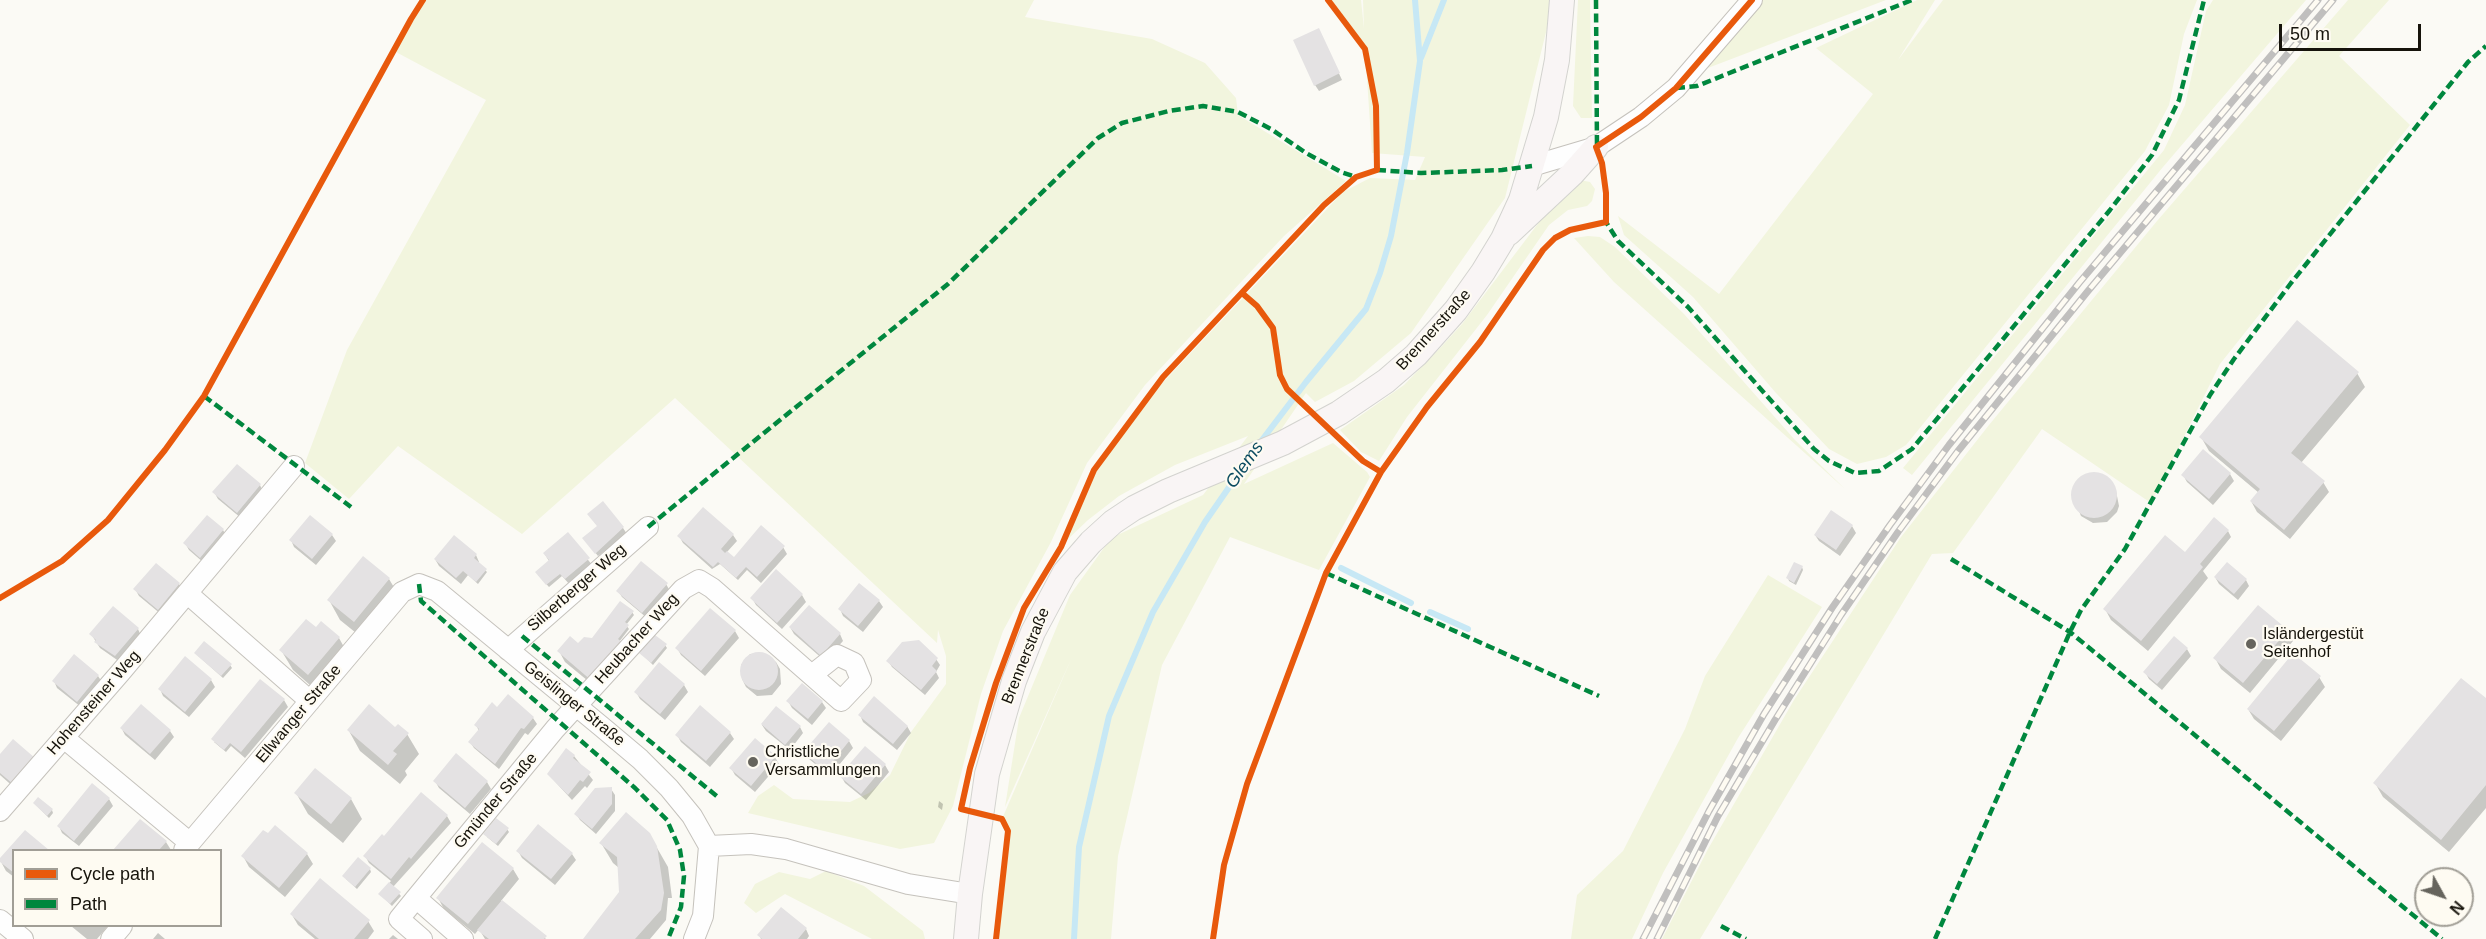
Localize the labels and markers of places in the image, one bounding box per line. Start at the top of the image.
place label: Isländergestüt Seitenhof [2263,625,2364,663]
marker: Isländergestüt Seitenhof [2244,637,2258,651]
place label: Christliche Versammlungen [765,743,881,781]
marker: Christliche Versammlungen [746,755,760,769]

